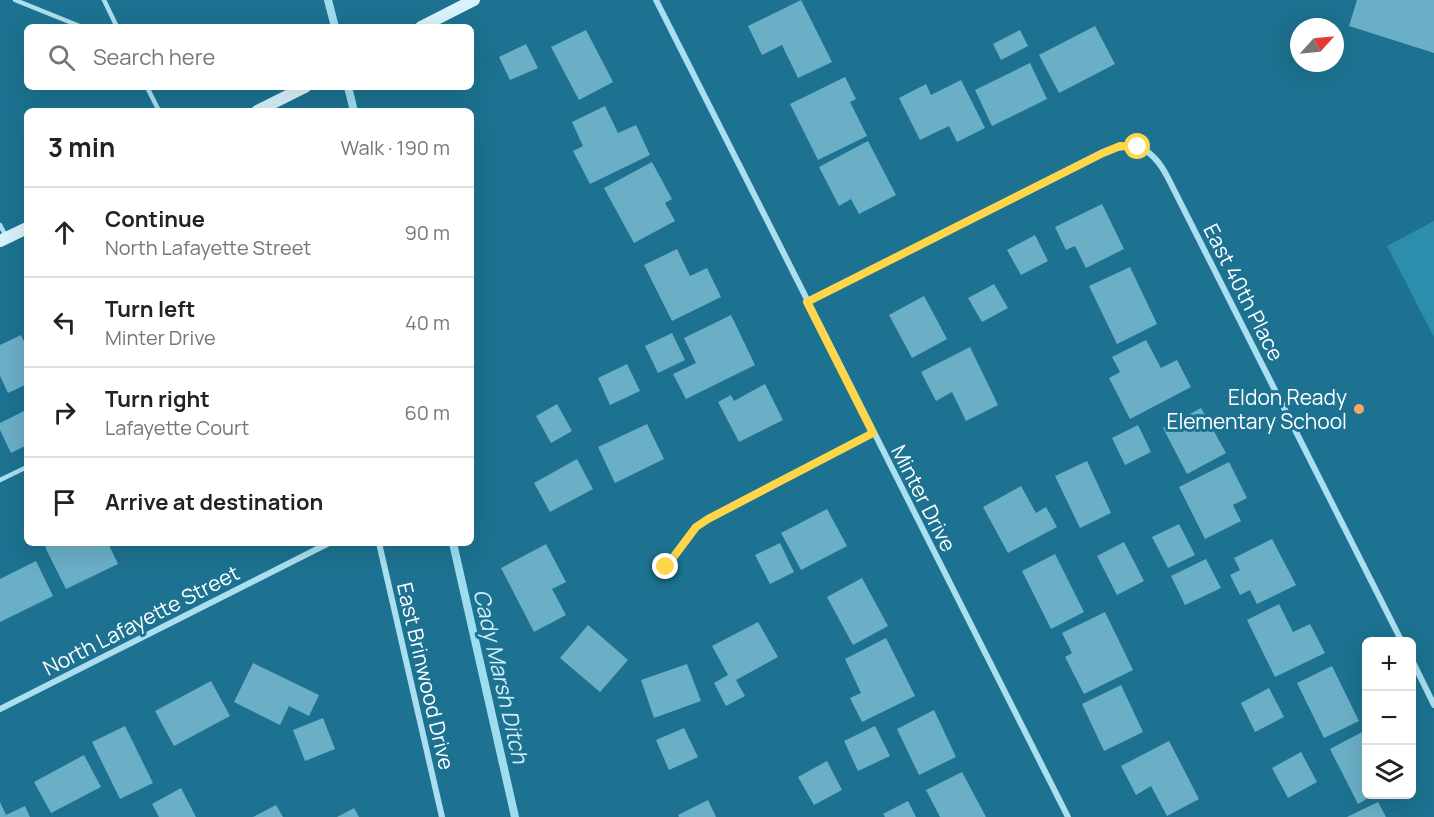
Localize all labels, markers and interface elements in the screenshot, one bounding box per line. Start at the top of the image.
north arrow [1290,18,1344,72]
search box [24,24,474,90]
icon: search [45,41,78,74]
text: Search here [93,42,215,72]
text: 3 min [48,129,115,165]
route start [1124,133,1150,159]
text: Walk · 190 m [341,134,450,161]
text: Continue [105,204,205,234]
icon: ahead [48,216,81,249]
text: 90 m [404,219,450,246]
street label: East 40th Place [1197,219,1291,365]
text: North Lafayette Street [105,234,311,261]
text: Turn left [105,294,195,324]
icon: left [48,306,81,339]
text: 40 m [405,309,450,336]
text: Minter Drive [105,324,216,351]
place label: Eldon Ready Elementary School [1166,383,1347,435]
text: Turn right [105,384,210,414]
icon: right [48,396,81,429]
text: 60 m [404,399,450,426]
marker: Eldon Ready Elementary School [1352,402,1366,416]
text: Lafayette Court [105,414,249,441]
street label: Minter Drive [885,440,963,556]
icon: arrive [48,486,81,519]
text: Arrive at destination [105,487,323,517]
route end [652,553,678,579]
street label: North Lafayette Street [38,558,244,682]
street label: East Brinwood Drive [391,580,461,772]
water label: Cady Marsh Ditch [466,586,536,767]
map controls [1362,637,1416,799]
button: + [1362,637,1416,691]
button: − [1362,691,1416,745]
button: layers [1362,745,1416,799]

